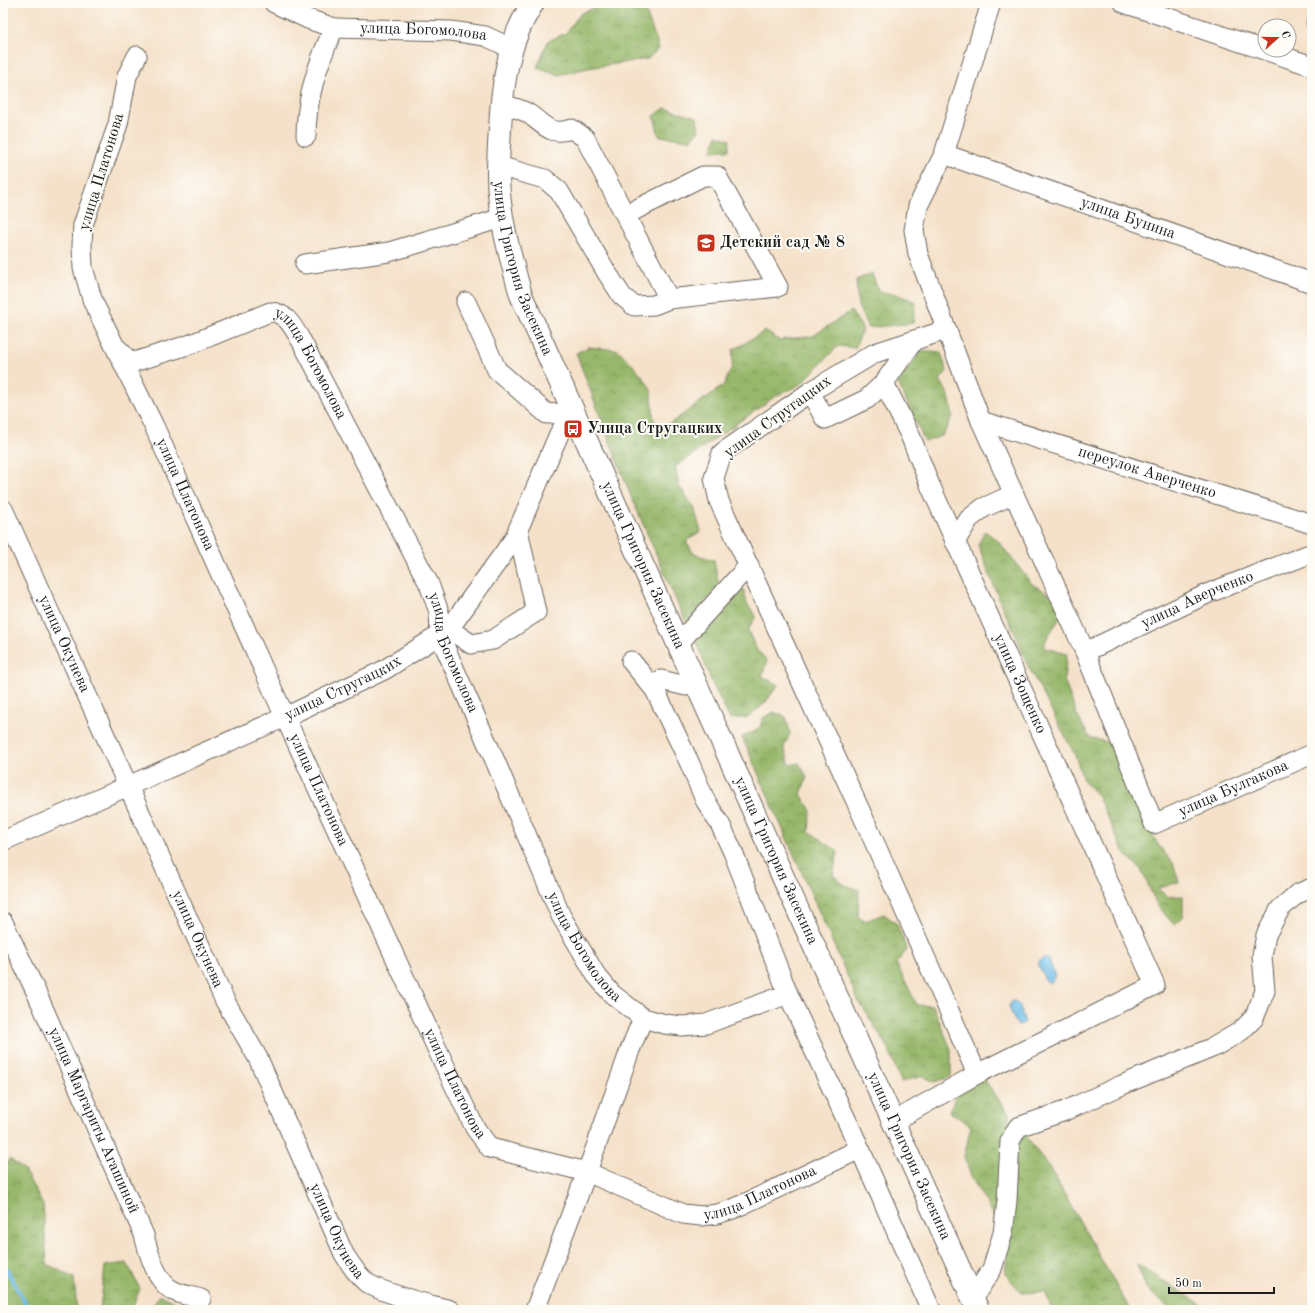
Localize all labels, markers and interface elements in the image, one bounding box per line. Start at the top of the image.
north arrow [1257,18,1297,58]
street label: улица Богомолова [360,21,488,44]
text: С [1278,30,1291,40]
street label: улица Платонова [77,111,127,233]
street label: улица Григория Засекина [490,181,555,358]
street label: улица Бунина [1078,195,1178,243]
school or university icon: Детский сад № 8 [695,232,717,254]
place label: Детский сад № 8 [720,235,845,251]
street label: улица Богомолова [272,305,349,422]
street label: улица Стругацких [721,373,835,461]
bus stop icon: Улица Стругацких [562,418,584,440]
place label: Улица Стругацких [587,421,722,437]
street label: улица Платонова [153,436,217,554]
street label: переулок Аверченко [1076,444,1218,502]
street label: улица Григория Засекина [598,479,687,652]
street label: улица Аверченко [1139,568,1256,632]
street label: улица Богомолова [425,590,481,716]
street label: улица Окунева [35,593,93,695]
street label: улица Зощенко [990,631,1049,736]
street label: улица Стругацких [282,653,405,724]
street label: улица Платонова [286,731,351,849]
street label: улица Булгакова [1176,757,1291,820]
street label: улица Григория Засекина [731,774,820,947]
street label: улица Окунева [168,888,226,990]
street label: улица Богомолова [544,890,624,1006]
street label: улица Маргариты Агашиной [45,1025,141,1216]
street label: улица Платонова [421,1026,489,1143]
street label: улица Григория Засекина [864,1070,953,1243]
street label: улица Платонова [703,1163,819,1224]
street label: улица Окунева [306,1181,367,1283]
scale bar [1169,1269,1274,1295]
text: 50 m [1175,1277,1202,1290]

